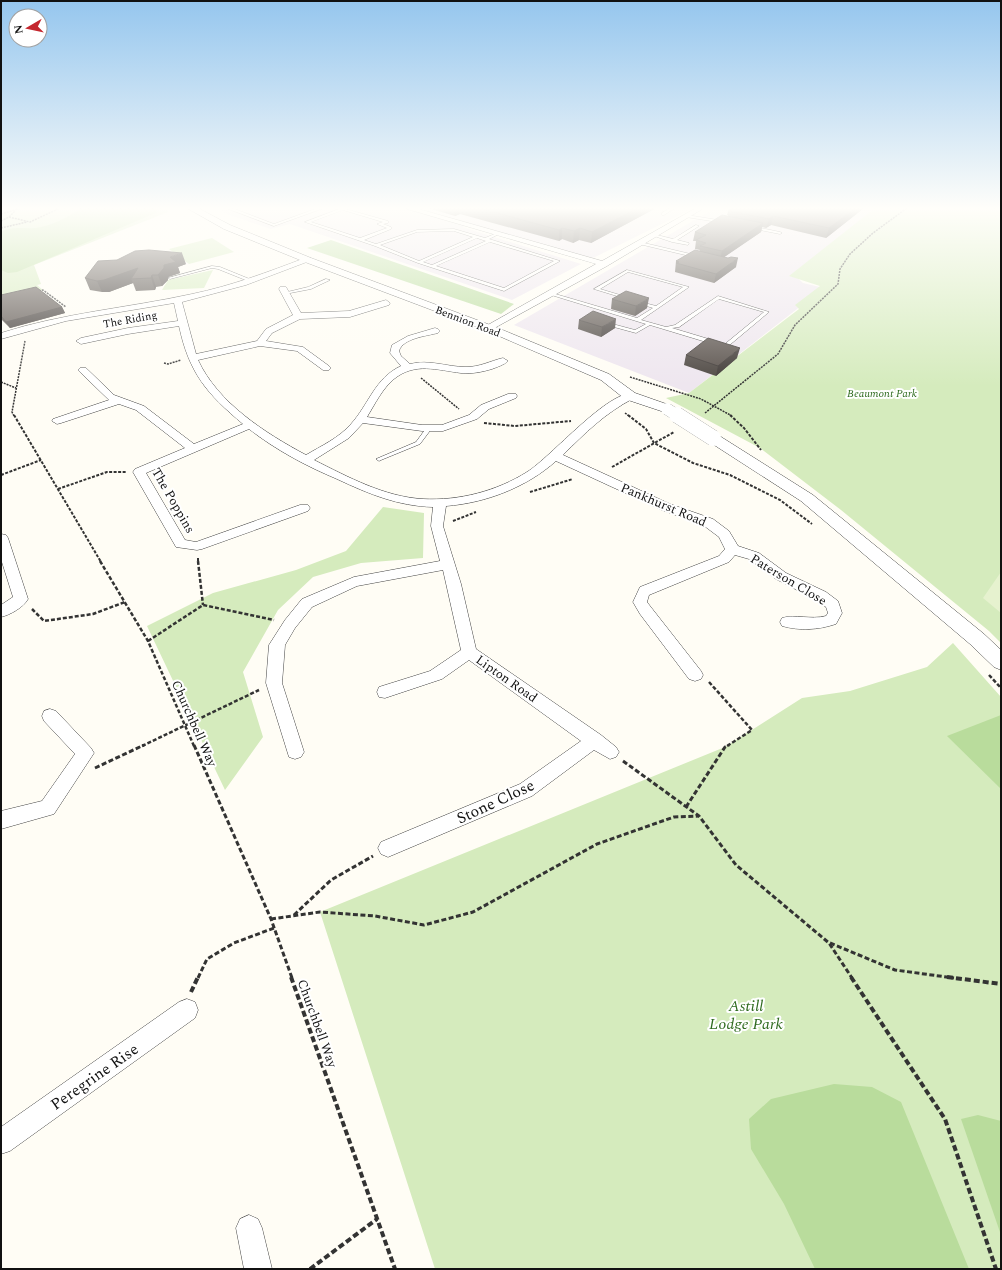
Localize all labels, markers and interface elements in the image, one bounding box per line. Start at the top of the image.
north arrow [8,8,48,48]
text: N [10,24,28,35]
street label: Bennion Road [433,301,503,342]
street label: The Riding [102,306,158,333]
park label: Beaumont Park [847,385,917,402]
street label: The Poppins [146,464,200,537]
street label: Pankhurst Road [617,478,710,532]
street label: Paterson Close [746,549,831,611]
street label: Lipton Road [471,650,541,707]
street label: Churchbell Way [166,677,222,770]
street label: Stone Close [452,773,538,830]
street label: Churchbell Way [292,976,343,1071]
park label: Astill Lodge Park [709,994,783,1036]
street label: Peregrine Rise [46,1037,144,1116]

